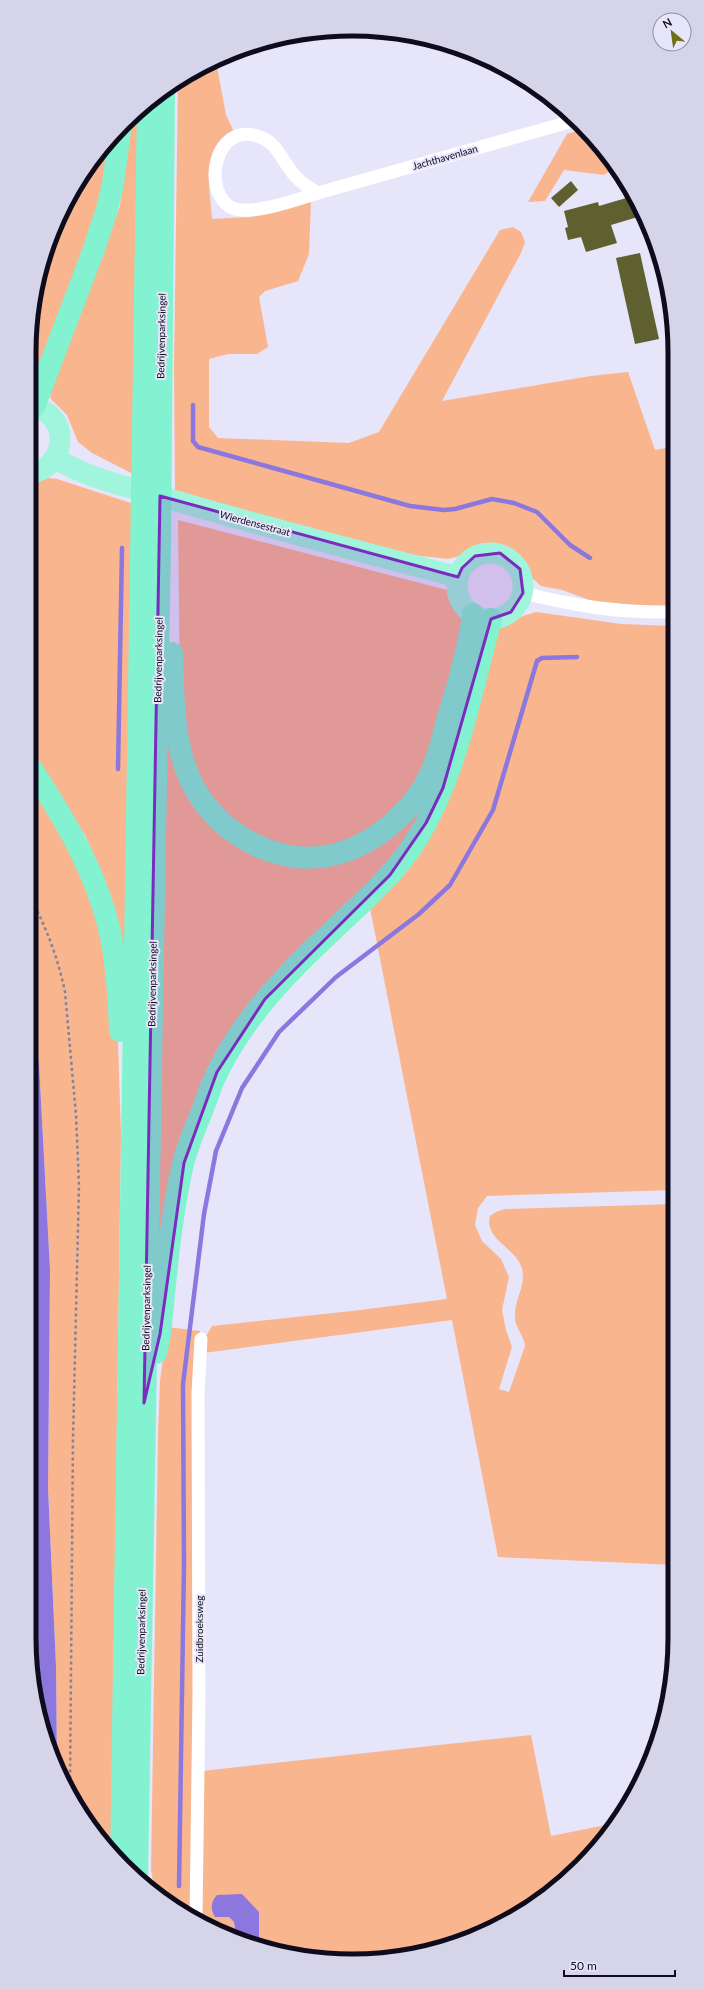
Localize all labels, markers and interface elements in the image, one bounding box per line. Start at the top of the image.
north arrow [652,12,692,52]
text: N [660,15,674,31]
street label: Jachthavenlaan [411,142,479,172]
street label: Bedrijvenparksingel [154,293,168,379]
street label: Wierdensestraat [218,508,292,538]
street label: Bedrijvenparksingel [151,617,165,703]
street label: Bedrijvenparksingel [145,941,159,1027]
street label: Bedrijvenparksingel [139,1265,153,1351]
street label: Bedrijvenparksingel [134,1589,148,1675]
street label: Zuidbroeksweg [193,1595,205,1663]
scale bar [564,1952,675,1978]
text: 50 m [570,1958,597,1973]

